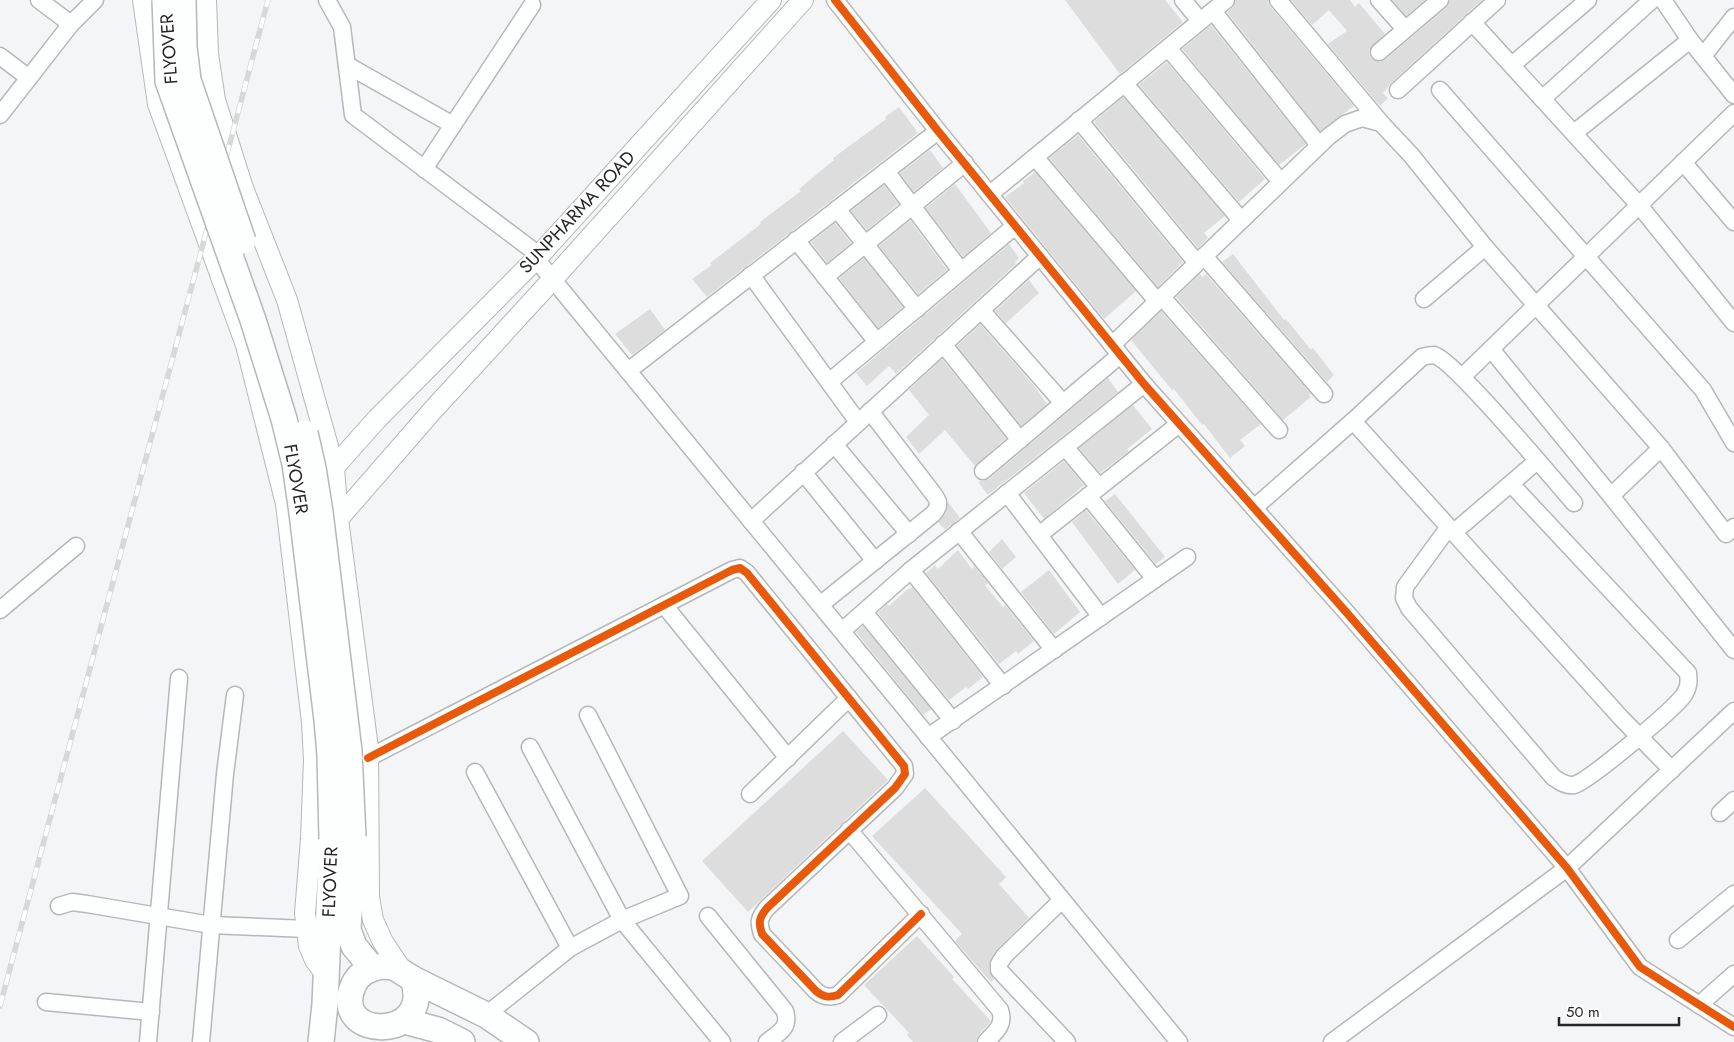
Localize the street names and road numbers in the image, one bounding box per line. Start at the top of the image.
street label: FLYOVER [154,13,184,85]
street label: SUNPHARMA ROAD [513,145,641,279]
street label: FLYOVER [277,442,315,516]
street label: FLYOVER [316,846,344,918]

